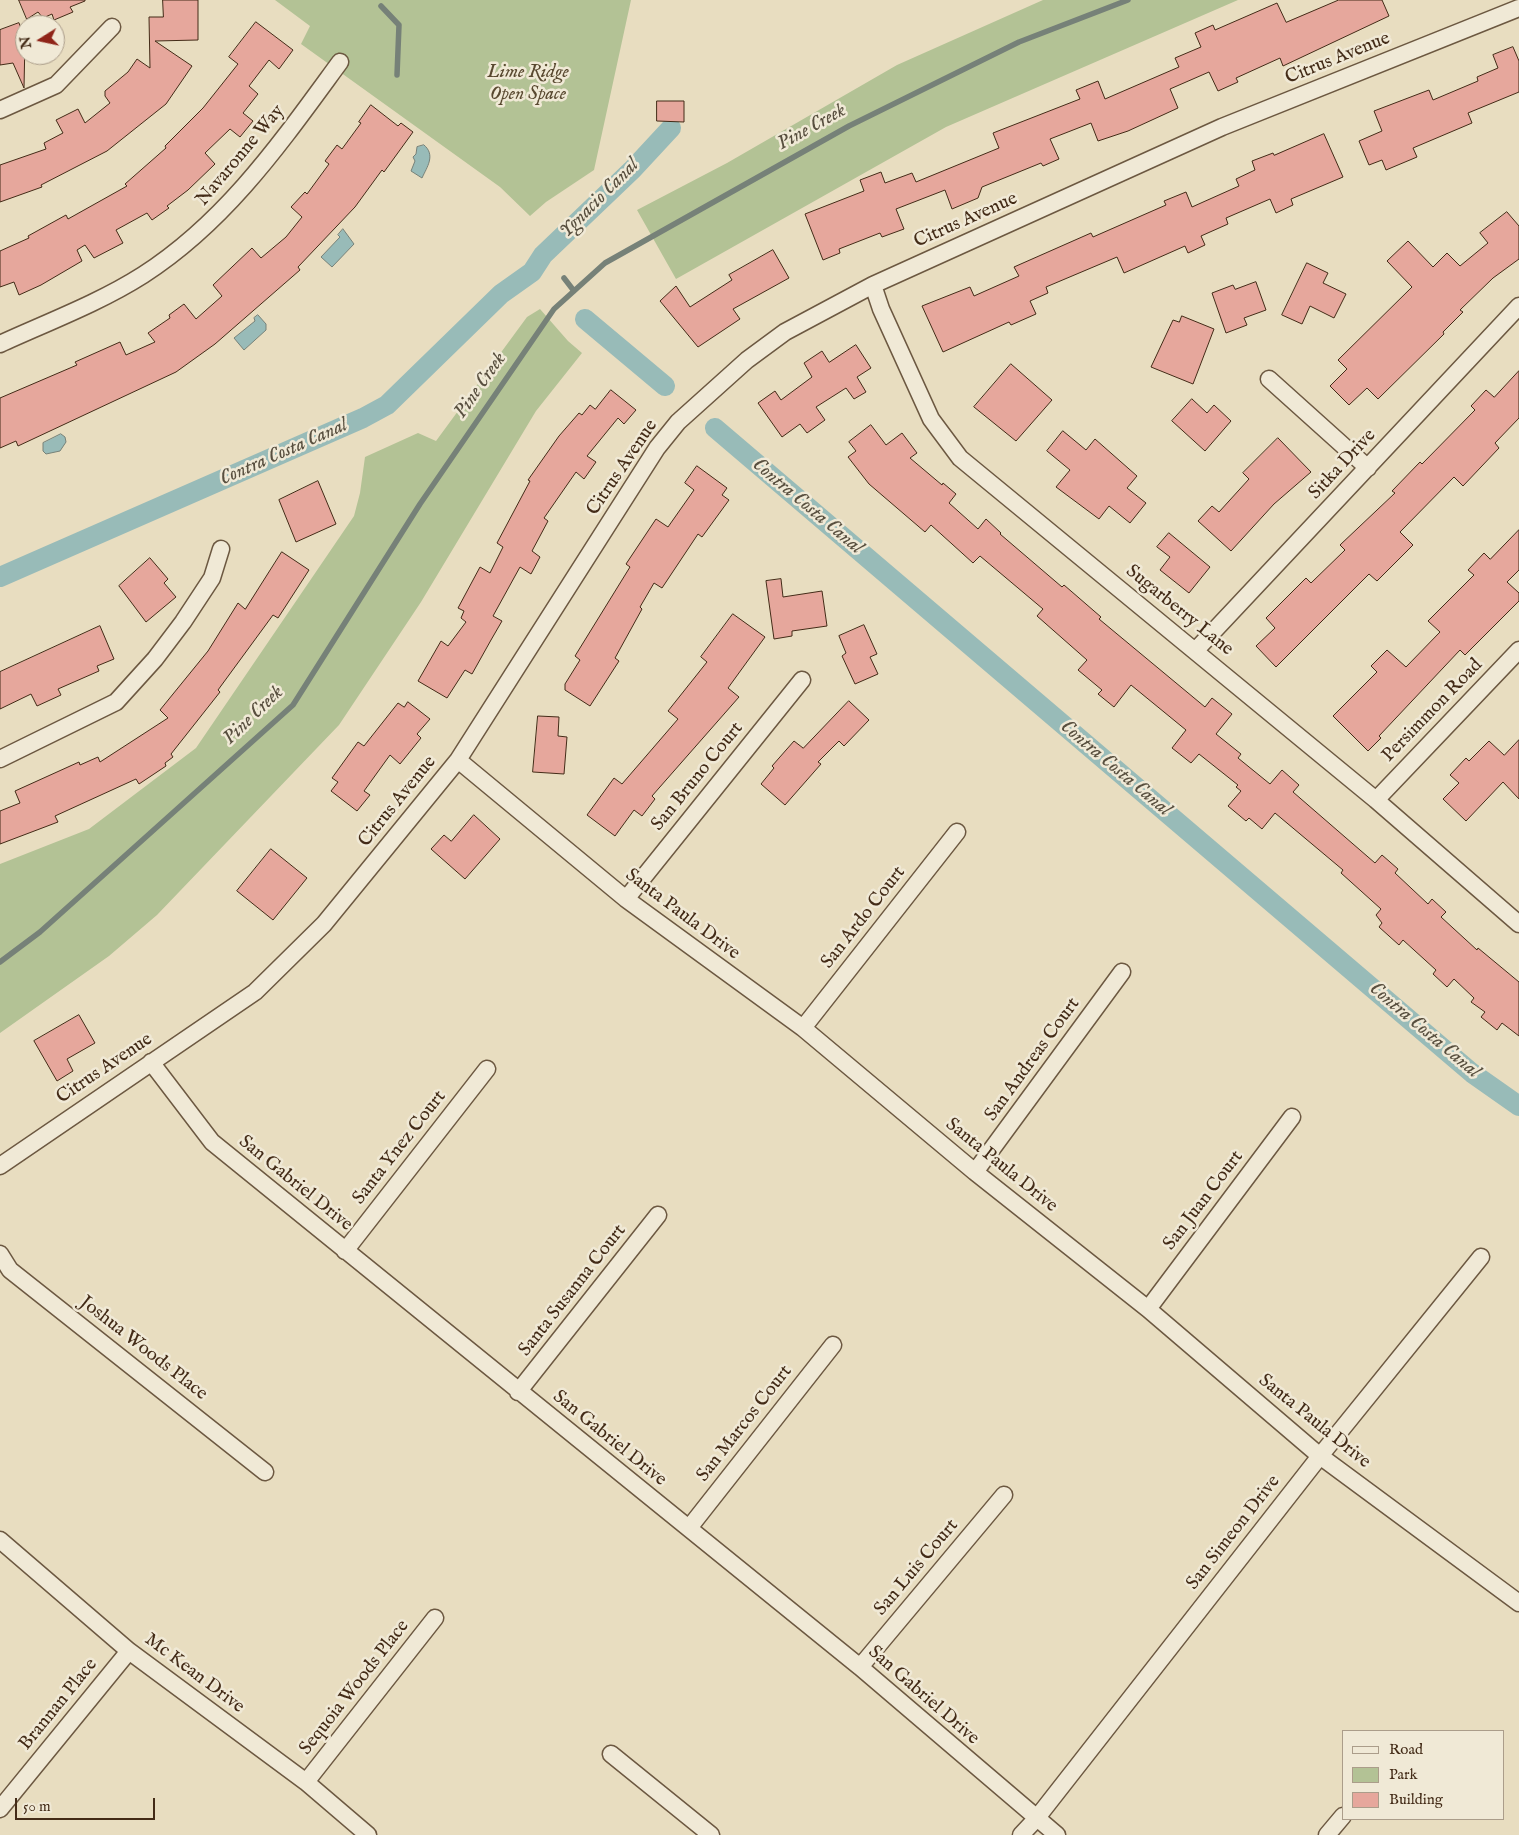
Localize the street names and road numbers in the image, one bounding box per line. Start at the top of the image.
street label: Citrus Avenue [1282,28,1394,90]
street label: Navaronne Way [192,101,290,211]
street label: Citrus Avenue [911,188,1021,254]
street label: Citrus Avenue [583,416,663,520]
street label: Sitka Drive [1305,425,1381,505]
street label: Sugarberry Lane [1121,561,1237,661]
street label: Persimmon Road [1378,655,1488,767]
street label: San Bruno Court [647,718,749,836]
street label: Citrus Avenue [354,752,442,852]
street label: San Ardo Court [817,862,911,974]
street label: Santa Paula Drive [620,864,744,966]
street label: San Andreas Court [981,994,1085,1126]
street label: Citrus Avenue [53,1029,157,1109]
street label: Santa Ynez Court [348,1086,452,1210]
street label: Santa Paula Drive [940,1114,1062,1218]
street label: San Gabriel Drive [233,1131,357,1237]
street label: San Juan Court [1159,1147,1249,1255]
street label: Santa Susanna Court [514,1221,632,1361]
street label: Joshua Woods Place [74,1292,212,1406]
street label: San Marcos Court [692,1361,798,1487]
street label: Santa Paula Drive [1253,1370,1375,1474]
street label: San Gabriel Drive [547,1386,671,1492]
street label: San Simeon Drive [1182,1471,1286,1595]
street label: San Luis Court [870,1515,964,1621]
street label: Sequoia Woods Place [295,1616,415,1760]
street label: Mc Kean Drive [140,1629,248,1719]
street label: San Gabriel Drive [863,1641,983,1751]
street label: Brannan Place [15,1654,103,1756]

